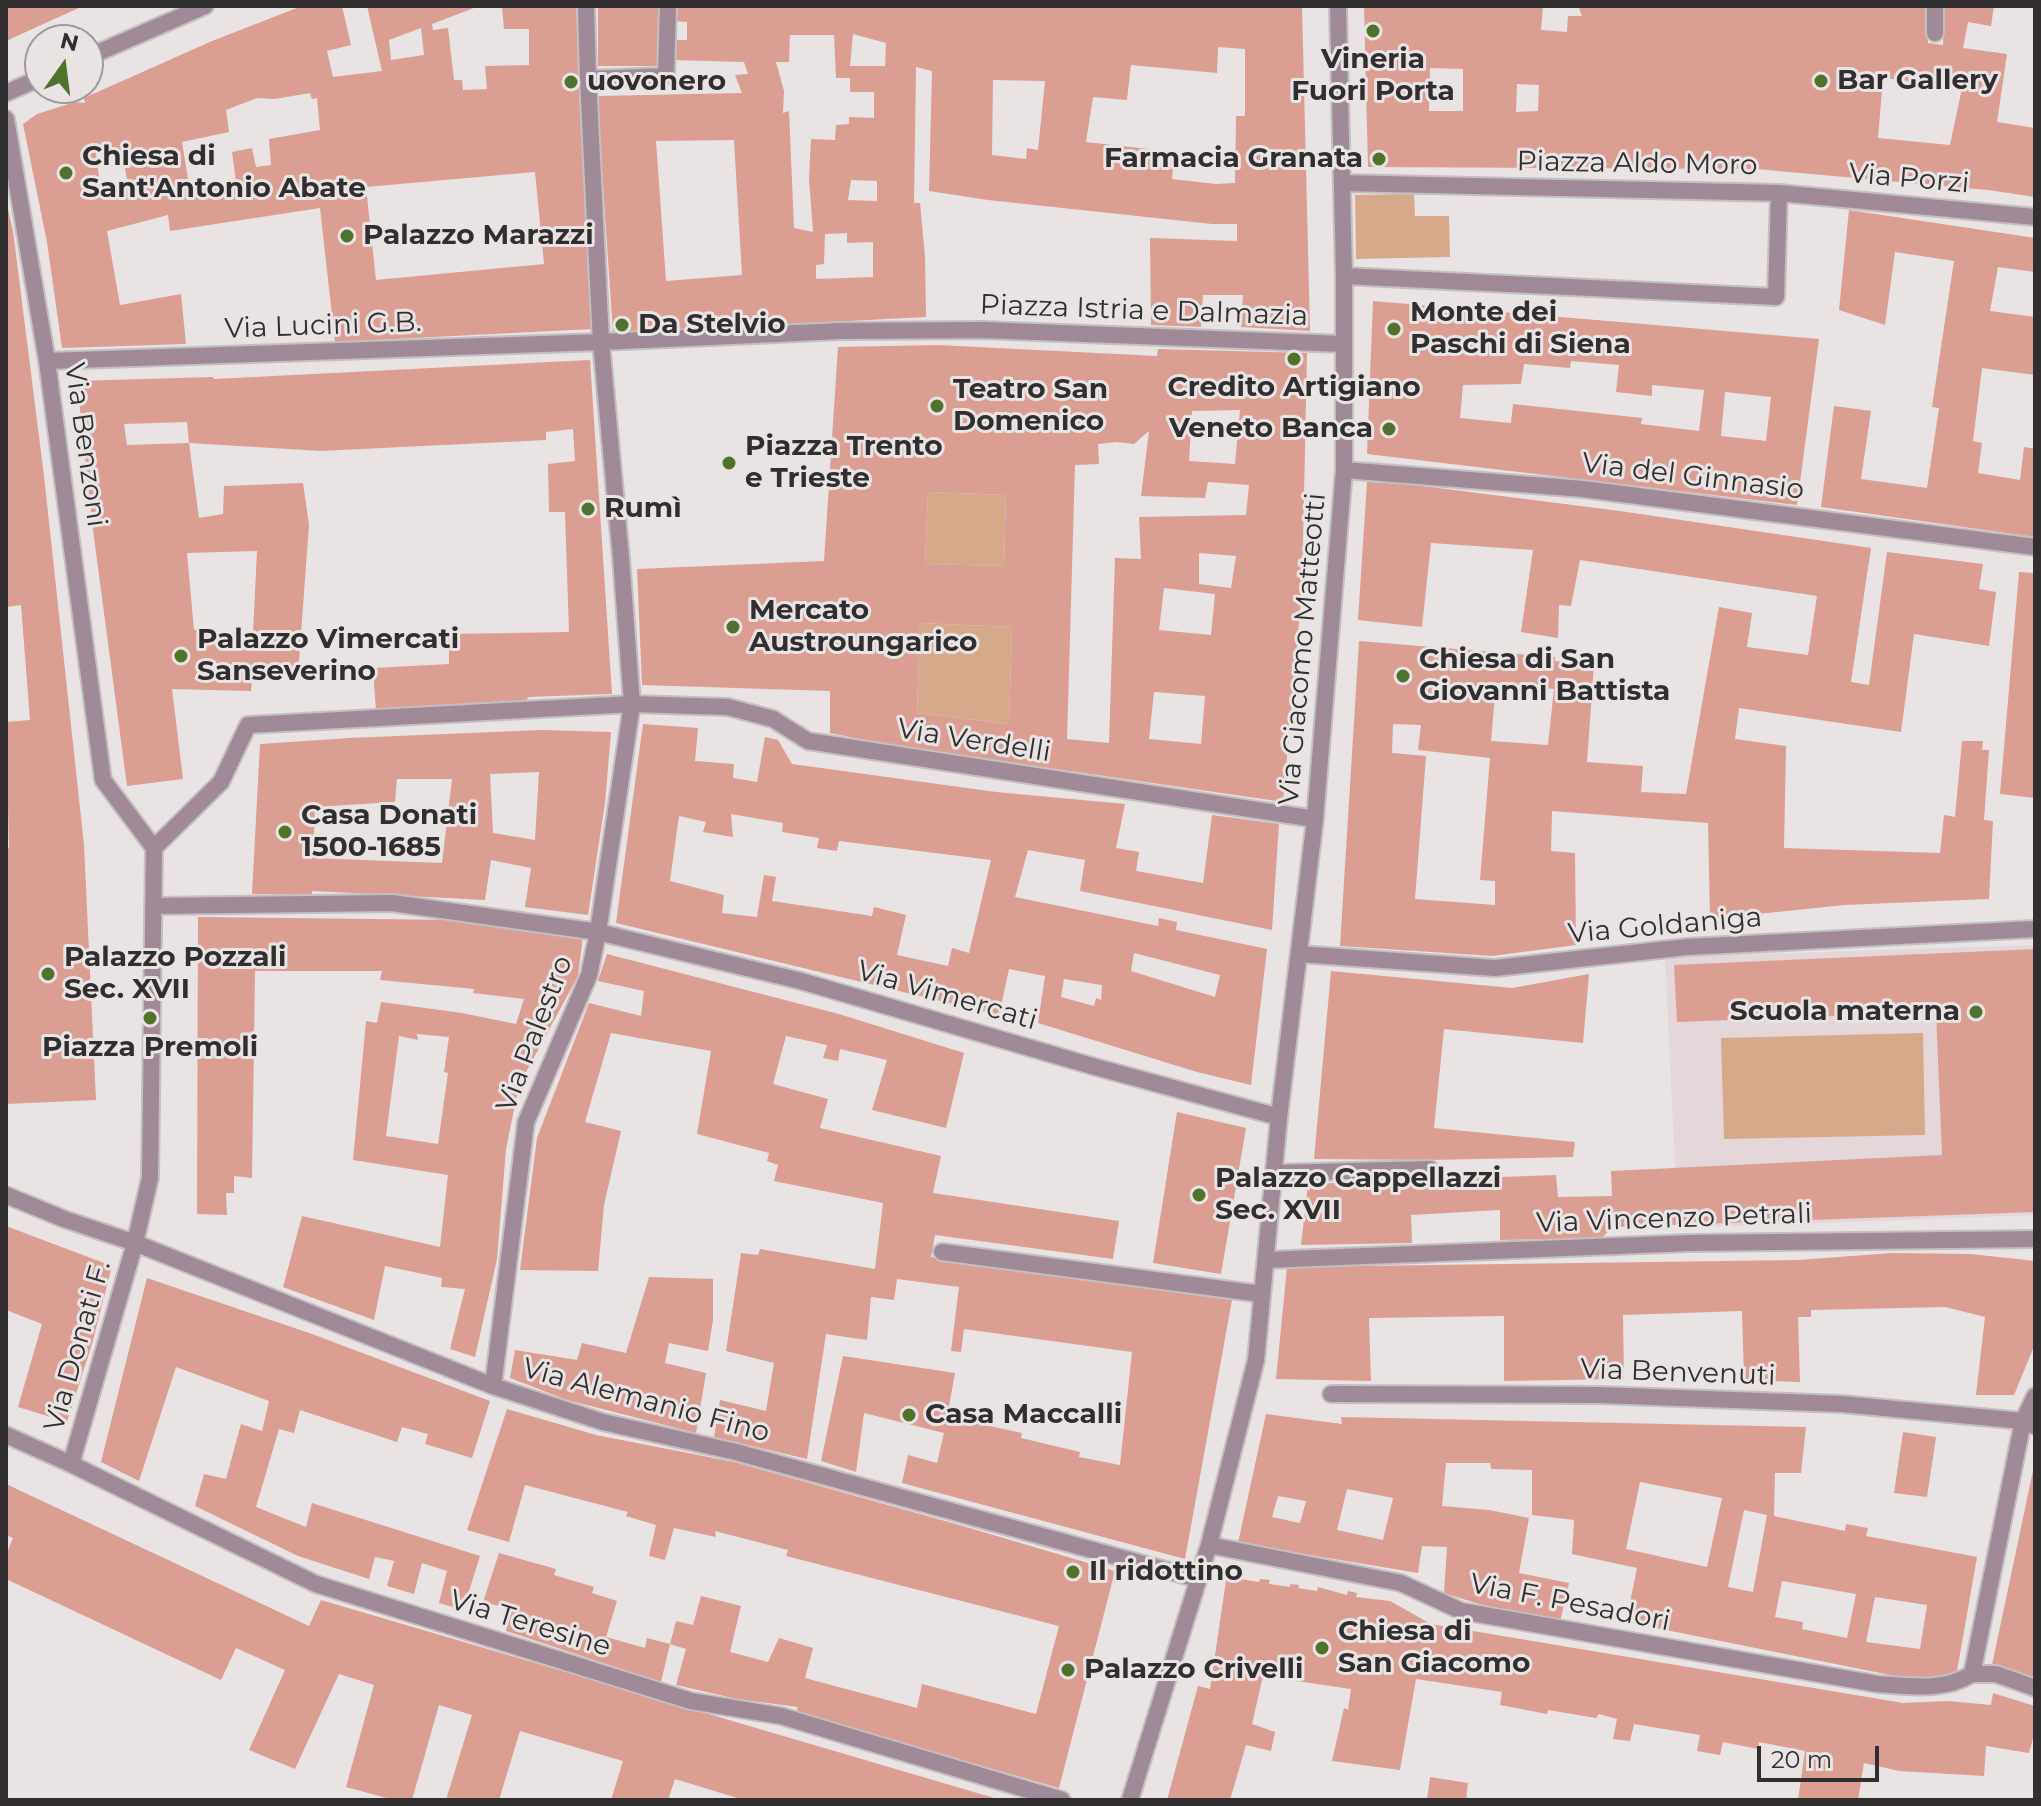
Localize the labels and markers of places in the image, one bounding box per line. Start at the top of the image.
marker: Vineria Fuori Porta [1364,22,1382,40]
place label: Vineria Fuori Porta [1291,43,1455,109]
place label: Bar Gallery [1837,64,1998,98]
place label: uovonero [587,65,726,99]
marker: Bar Gallery [1812,72,1830,90]
marker: uovonero [562,73,580,91]
place label: Chiesa di Sant'Antonio Abate [82,140,366,206]
place label: Farmacia Granata [1104,142,1363,176]
marker: Farmacia Granata [1370,150,1388,168]
marker: Chiesa di Sant'Antonio Abate [57,164,75,182]
place label: Palazzo Marazzi [363,219,594,253]
marker: Palazzo Marazzi [338,227,356,245]
place label: Monte dei Paschi di Siena [1410,296,1631,362]
place label: Da Stelvio [638,308,786,342]
marker: Da Stelvio [613,316,631,334]
marker: Monte dei Paschi di Siena [1385,320,1403,338]
marker: Credito Artigiano [1285,350,1303,368]
place label: Credito Artigiano [1167,371,1421,405]
place label: Teatro San Domenico [953,373,1108,439]
marker: Teatro San Domenico [928,397,946,415]
place label: Veneto Banca [1169,412,1373,446]
marker: Veneto Banca [1380,420,1398,438]
place label: Piazza Trento e Trieste [745,430,943,496]
marker: Piazza Trento e Trieste [720,454,738,472]
place label: Rumì [604,492,682,526]
marker: Rumì [579,500,597,518]
place label: Mercato Austroungarico [749,594,977,660]
marker: Mercato Austroungarico [724,618,742,636]
place label: Palazzo Vimercati Sanseverino [197,623,459,689]
place label: Chiesa di San Giovanni Battista [1419,643,1670,709]
marker: Palazzo Vimercati Sanseverino [172,647,190,665]
marker: Chiesa di San Giovanni Battista [1394,667,1412,685]
place label: Casa Donati 1500-1685 [301,799,477,865]
marker: Casa Donati 1500-1685 [276,823,294,841]
place label: Palazzo Pozzali Sec. XVII [64,941,286,1007]
marker: Palazzo Pozzali Sec. XVII [39,965,57,983]
place label: Scuola materna [1730,995,1960,1029]
marker: Scuola materna [1967,1003,1985,1021]
marker: Piazza Premoli [141,1009,159,1027]
place label: Piazza Premoli [42,1031,258,1065]
place label: Palazzo Cappellazzi Sec. XVII [1215,1162,1501,1228]
marker: Palazzo Cappellazzi Sec. XVII [1190,1186,1208,1204]
place label: Casa Maccalli [925,1398,1122,1432]
marker: Casa Maccalli [900,1406,918,1424]
place label: Il ridottino [1089,1555,1243,1589]
marker: Il ridottino [1064,1563,1082,1581]
place label: Chiesa di San Giacomo [1338,1615,1530,1681]
marker: Chiesa di San Giacomo [1313,1639,1331,1657]
place label: Palazzo Crivelli [1084,1653,1303,1687]
marker: Palazzo Crivelli [1059,1661,1077,1679]

